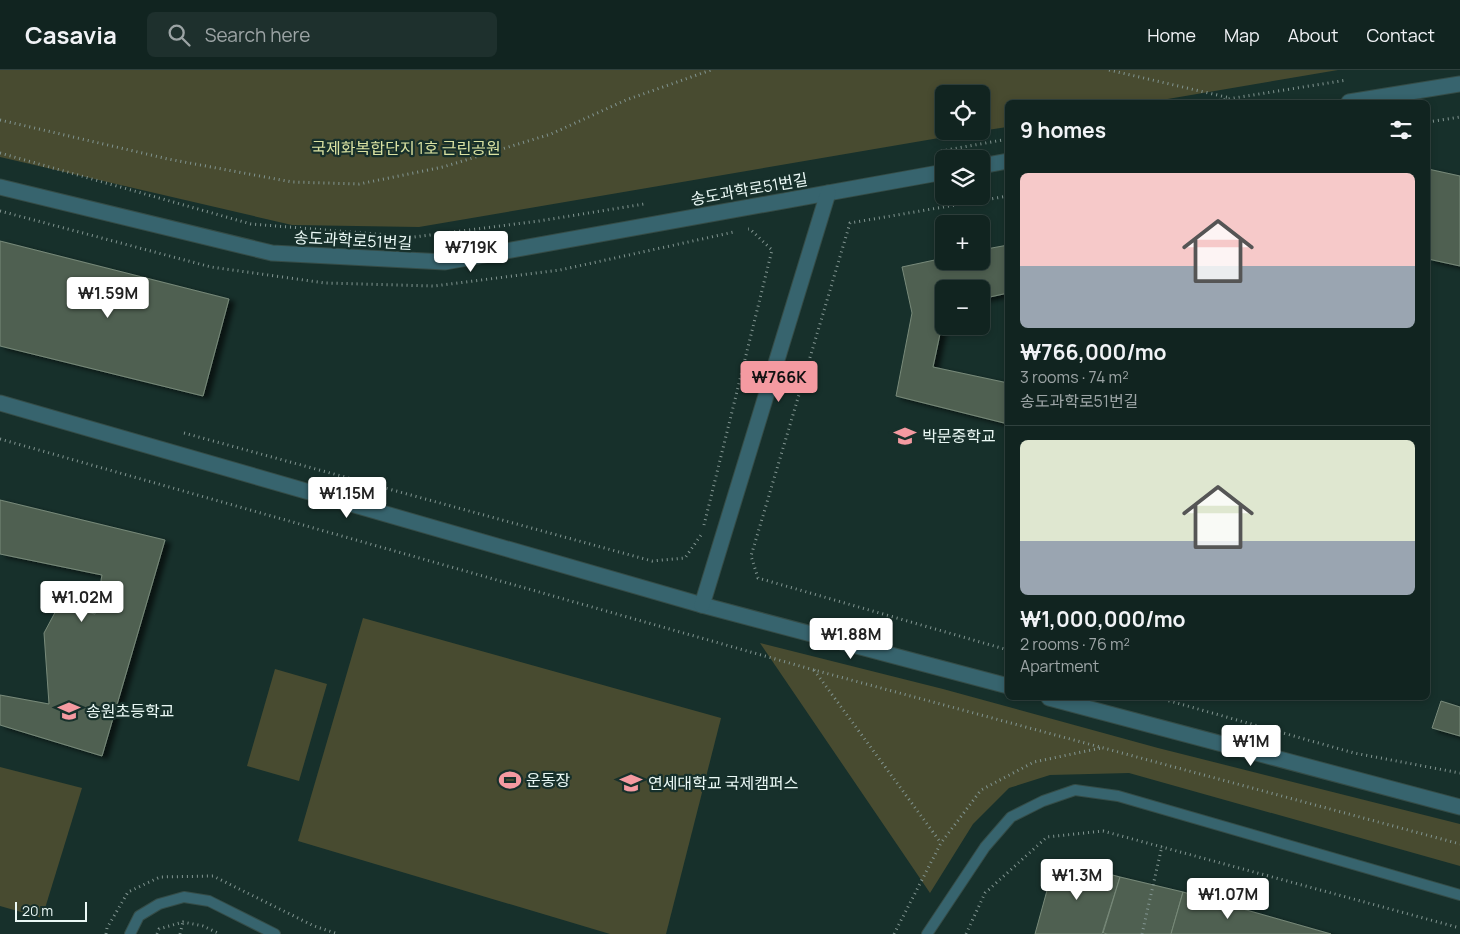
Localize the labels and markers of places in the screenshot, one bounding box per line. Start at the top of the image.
pin: ₩719K [436,230,506,273]
pin: ₩1.59M [67,276,149,319]
pin: ₩766K [744,360,814,403]
school or university icon: 박문중학교 [892,423,918,449]
place label: 박문중학교 [922,425,996,447]
pin: ₩1.15M [306,476,388,519]
pin: ₩1.02M [41,580,123,623]
pin: ₩1.88M [810,618,892,660]
school or university icon: 송원초등학교 [56,698,82,724]
place label: 송원초등학교 [86,700,174,722]
pin: ₩1M [1227,724,1275,767]
sports icon: 운동장 [497,767,523,793]
place label: 운동장 [526,769,570,791]
school or university icon: 연세대학교 국제캠퍼스 [618,770,644,796]
place label: 연세대학교 국제캠퍼스 [648,772,798,794]
pin: ₩1.3M [1042,858,1112,901]
pin: ₩1.07M [1187,878,1269,920]

